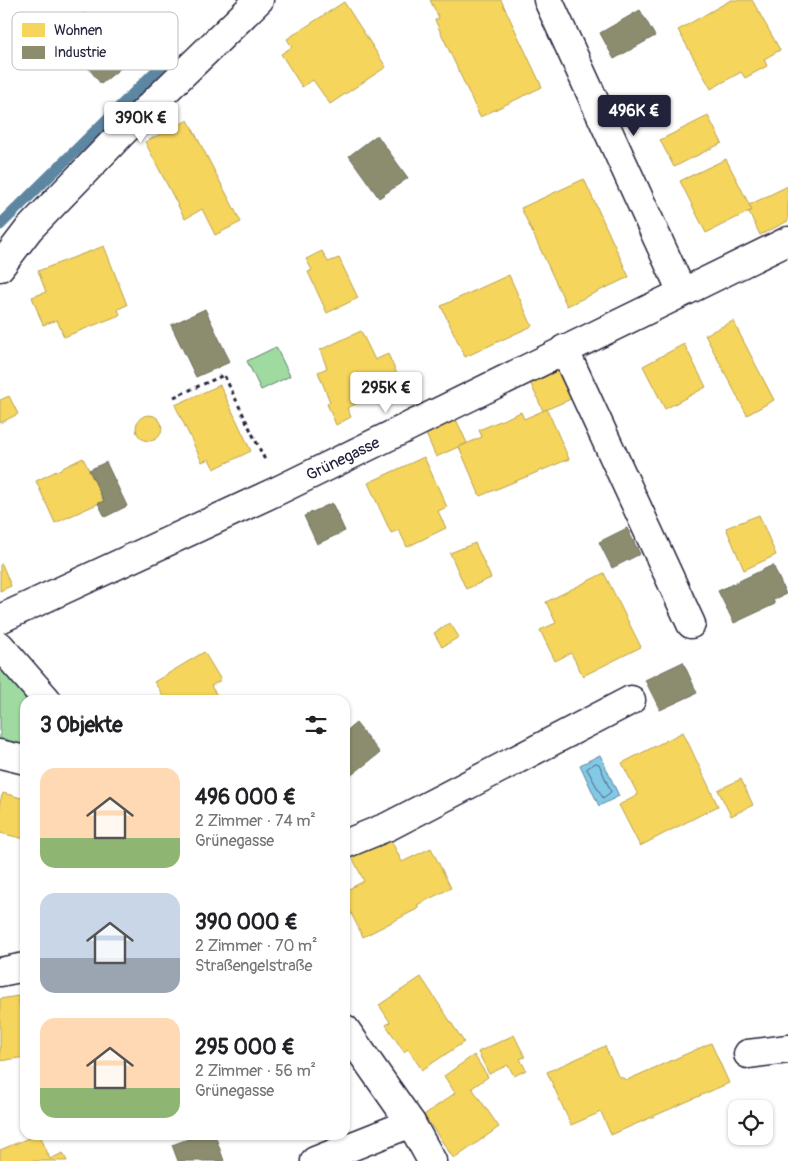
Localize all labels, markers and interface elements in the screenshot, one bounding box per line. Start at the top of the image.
legend [12,12,178,70]
text: Wohnen [54,22,103,39]
text: Industrie [54,44,106,61]
pin: 496K € [593,94,675,137]
text: 496K € [609,101,659,121]
pin: 390K € [100,102,182,144]
text: 390K € [115,108,167,128]
pin: 295K € [345,372,427,414]
text: 295K € [361,378,411,398]
street label: Grünegasse [303,433,383,485]
icon: filters [302,711,330,739]
text: 3 Objekte [40,712,123,739]
text: 496 000 € [195,784,296,811]
icon: home [80,788,140,848]
text: 2 Zimmer · 74 m² [195,811,316,831]
text: Grünegasse [195,831,274,851]
text: 390 000 € [195,909,298,936]
icon: home [80,913,140,973]
text: 2 Zimmer · 70 m² [195,936,317,956]
text: Straßengelstraße [195,956,312,976]
text: 295 000 € [195,1034,295,1061]
icon: home [80,1038,140,1098]
text: 2 Zimmer · 56 m² [195,1061,316,1081]
text: Grünegasse [195,1081,274,1101]
map controls [728,1100,773,1145]
button: locate [728,1100,773,1145]

